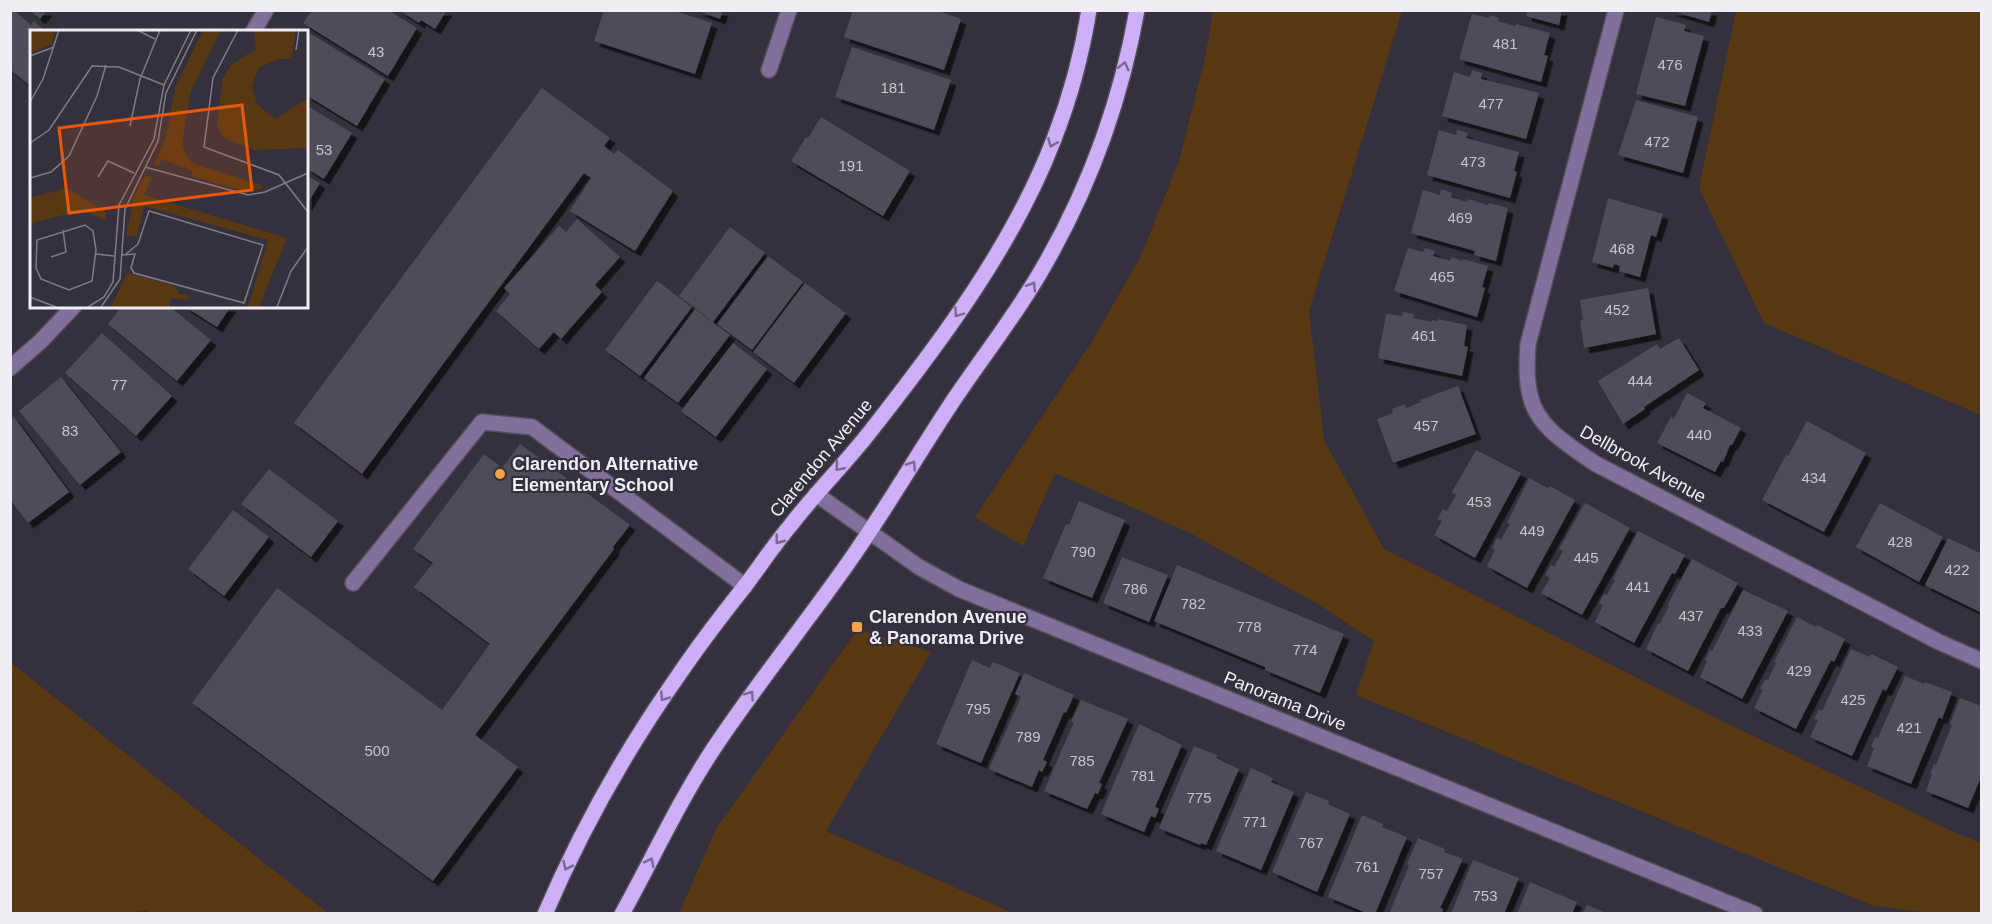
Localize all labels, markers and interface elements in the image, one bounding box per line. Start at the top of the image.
inset map [30,30,308,308]
house number: 481 [1492,35,1518,52]
house number: 43 [368,43,384,60]
house number: 476 [1657,56,1683,73]
one-way arrow [1117,62,1130,72]
house number: 181 [880,79,906,96]
house number: 477 [1478,95,1504,112]
house number: 472 [1644,133,1670,150]
one-way arrow [1047,136,1059,147]
house number: 53 [316,141,332,158]
house number: 473 [1460,153,1486,170]
house number: 191 [838,157,864,174]
house number: 469 [1447,209,1473,226]
house number: 468 [1609,240,1635,257]
house number: 465 [1429,268,1455,285]
one-way arrow [1024,282,1036,292]
house number: 452 [1604,301,1630,318]
one-way arrow [954,306,965,317]
house number: 461 [1411,327,1437,344]
house number: 444 [1627,372,1653,389]
house number: 77 [111,376,127,393]
street label: Clarendon Avenue [766,395,876,521]
house number: 457 [1413,417,1439,434]
street label: Dellbrook Avenue [1577,421,1709,507]
house number: 83 [62,422,78,439]
house number: 440 [1686,426,1712,443]
place label: Clarendon Alternative Elementary School [512,454,698,495]
one-way arrow [836,461,847,472]
one-way arrow [904,461,915,472]
marker: Clarendon Alternative Elementary School [493,467,507,481]
house number: 434 [1801,469,1827,486]
house number: 453 [1466,493,1492,510]
house number: 449 [1519,522,1545,539]
one-way arrow [775,533,786,544]
house number: 428 [1887,533,1913,550]
house number: 790 [1070,543,1096,560]
house number: 445 [1573,549,1599,566]
house number: 422 [1944,561,1970,578]
house number: 441 [1625,578,1651,595]
house number: 786 [1122,580,1148,597]
house number: 782 [1180,595,1206,612]
place label: Clarendon Avenue & Panorama Drive [869,607,1027,648]
house number: 437 [1678,607,1704,624]
house number: 778 [1236,618,1262,635]
marker: Clarendon Avenue & Panorama Drive [850,620,864,634]
house number: 433 [1737,622,1763,639]
house number: 774 [1292,641,1318,658]
house number: 429 [1786,662,1812,679]
street label: Panorama Drive [1221,667,1349,735]
one-way arrow [660,690,671,701]
one-way arrow [743,691,755,701]
house number: 425 [1840,691,1866,708]
house number: 795 [965,700,991,717]
house number: 421 [1896,719,1922,736]
house number: 789 [1015,728,1041,745]
house number: 500 [364,742,390,759]
house number: 785 [1069,752,1095,769]
house number: 781 [1130,767,1156,784]
house number: 775 [1186,789,1212,806]
house number: 771 [1242,813,1268,830]
house number: 767 [1298,834,1324,851]
one-way arrow [642,857,654,868]
house number: 761 [1354,858,1380,875]
one-way arrow [563,860,575,871]
house number: 757 [1418,865,1444,882]
house number: 753 [1472,887,1498,904]

